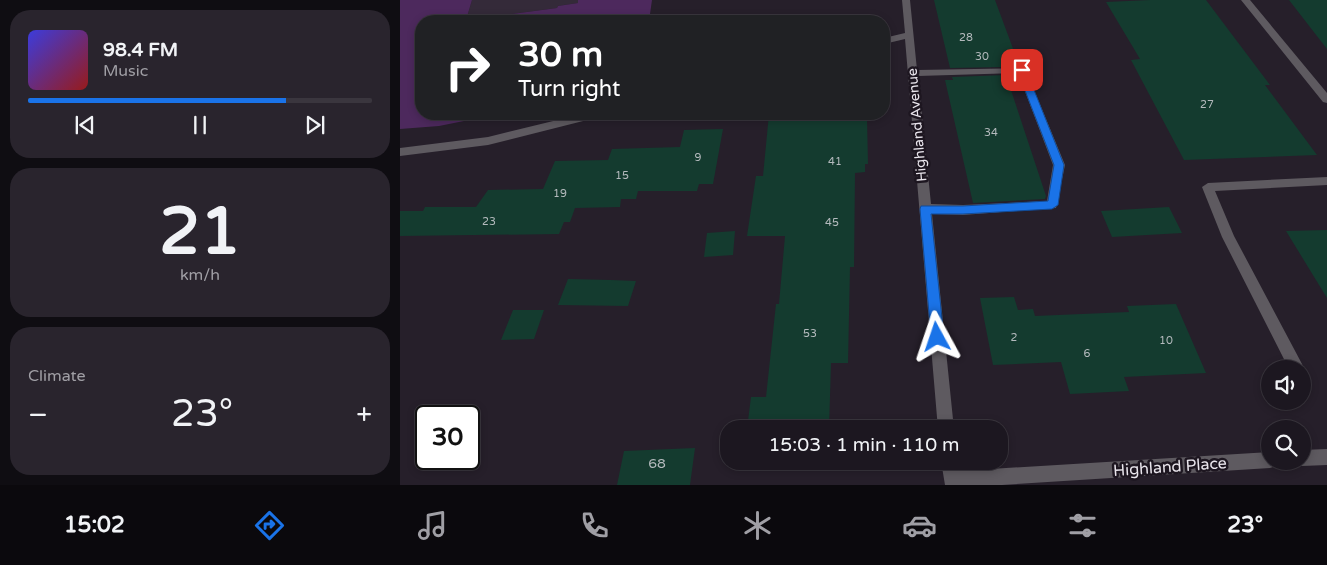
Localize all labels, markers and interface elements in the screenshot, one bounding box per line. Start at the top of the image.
house number: 28 [959,31,973,44]
text: 30 m [518,34,603,76]
icon: right [435,35,500,100]
text: 98.4 FM [103,39,178,61]
pin [1001,49,1043,91]
house number: 30 [975,50,989,63]
icon: arrive [1008,56,1036,84]
text: Music [103,61,148,81]
street label: Highland Avenue [904,68,930,182]
text: Turn right [518,76,620,102]
house number: 27 [1200,98,1214,111]
icon: previous [71,111,99,139]
icon: pause [186,111,214,139]
icon: next [301,111,329,139]
house number: 34 [984,126,998,139]
house number: 9 [695,151,702,164]
house number: 41 [828,155,842,168]
house number: 15 [615,169,629,182]
house number: 19 [553,187,567,200]
text: 21 [159,193,241,272]
house number: 23 [482,215,496,228]
house number: 45 [825,216,839,229]
text: km/h [180,265,220,285]
position arrow [910,310,962,362]
house number: 53 [803,327,817,340]
house number: 2 [1011,331,1018,344]
house number: 10 [1159,334,1173,347]
house number: 6 [1084,347,1091,360]
map controls [1261,360,1311,470]
button: sound [1261,360,1311,410]
text: Climate [28,366,86,386]
text: 23° [171,391,233,437]
text: − [28,398,48,432]
text: + [356,398,372,432]
speed limit sign: 30 [415,405,480,470]
button: search [1261,420,1311,470]
text: 15:03 · 1 min · 110 m [768,434,960,456]
street label: Highland Place [1113,453,1227,481]
house number: 68 [648,455,666,472]
icon: directions [252,508,287,543]
icon: music [415,508,450,543]
icon: phone [577,508,612,543]
icon: climate [740,508,775,543]
icon: car [902,508,937,543]
icon: filters [1065,508,1100,543]
text: 15:02 [64,512,125,538]
text: 23° [1227,512,1263,538]

